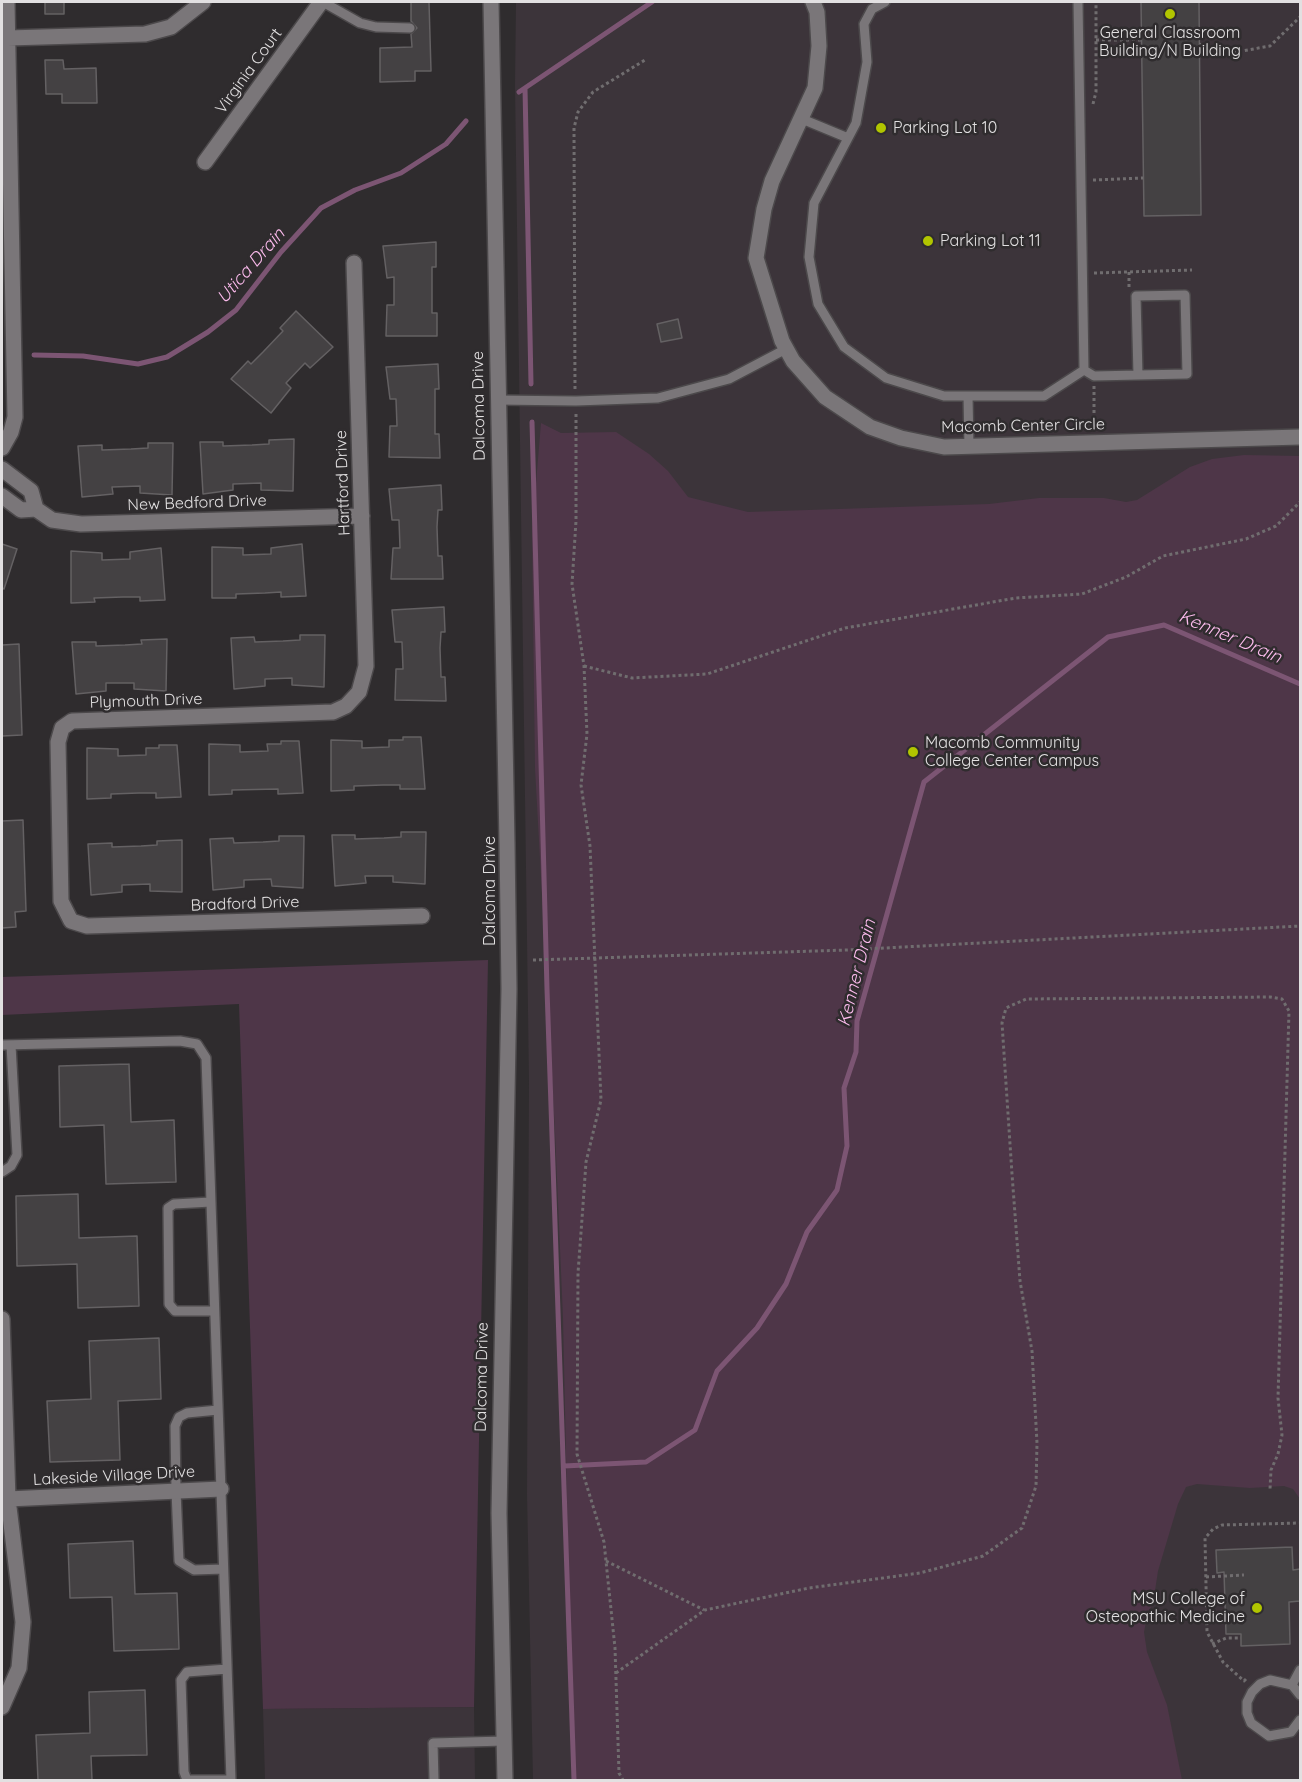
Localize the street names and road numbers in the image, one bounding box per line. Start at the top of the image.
street label: Virginia Court [212,25,286,117]
street label: Dalcoma Drive [468,351,490,461]
street label: Macomb Center Circle [941,415,1105,437]
street label: Hartford Drive [332,430,354,536]
street label: New Bedford Drive [127,491,267,515]
street label: Plymouth Drive [89,689,203,713]
street label: Dalcoma Drive [480,836,500,946]
street label: Bradford Drive [190,893,300,915]
street label: Dalcoma Drive [471,1322,493,1432]
street label: Lakeside Village Drive [33,1462,195,1490]

